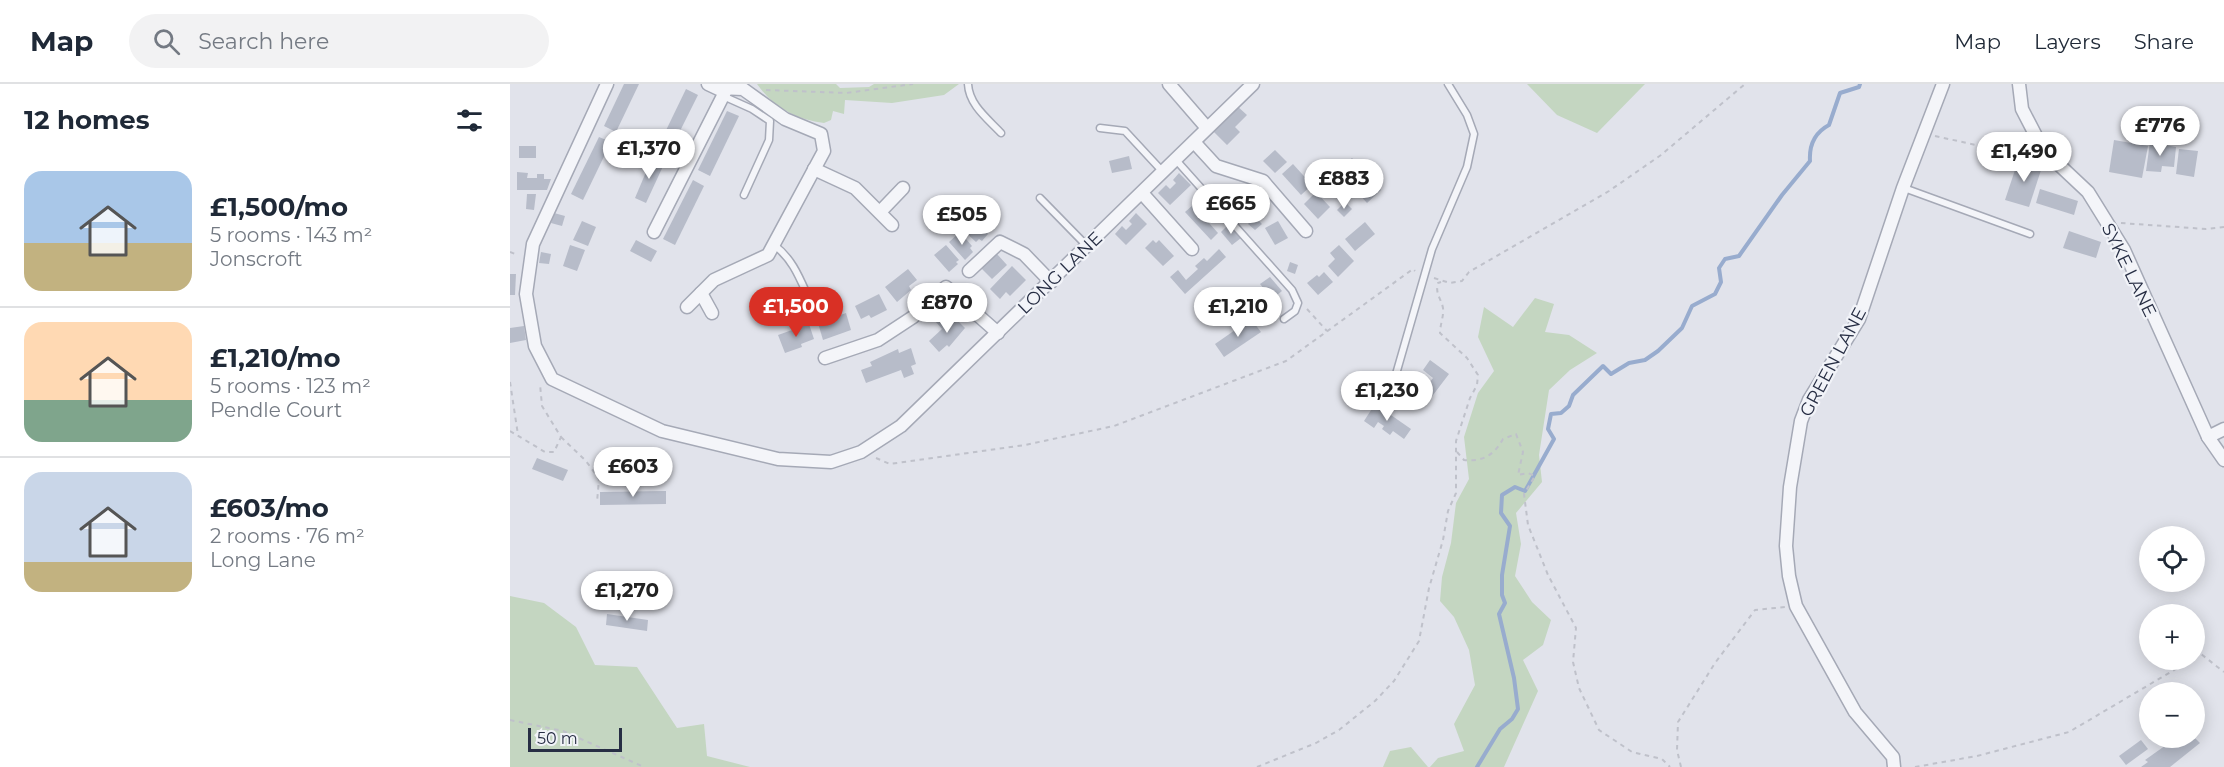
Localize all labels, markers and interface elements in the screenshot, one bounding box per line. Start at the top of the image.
search box [129,14,549,68]
text: Map [30,24,93,58]
icon: search [150,25,183,58]
text: Search here [198,28,329,55]
text: Map [1954,29,2001,54]
text: Layers [2034,29,2101,54]
text: Share [2134,29,2194,54]
text: 12 homes [24,104,150,136]
icon: filters [453,104,486,137]
pin: £776 [2124,106,2196,157]
text: £776 [2135,113,2185,137]
pin: £1,370 [600,129,698,180]
pin: £1,490 [1975,132,2073,183]
text: £1,370 [617,136,681,160]
text: £1,490 [1991,139,2057,163]
pin: £883 [1308,159,1380,210]
text: £883 [1319,166,1369,190]
pin: £665 [1195,184,1267,235]
text: £1,500/mo [210,191,348,223]
text: £665 [1206,191,1256,215]
icon: home [72,195,144,267]
pin: £505 [926,195,998,246]
text: £505 [937,202,987,226]
street label: SYKE LANE [2097,219,2161,321]
text: 5 rooms · 143 m² [210,223,372,247]
street label: LONG LANE [1013,227,1107,319]
text: Jonscroft [210,247,302,271]
pin: £870 [911,283,983,334]
pin: £1,500 [747,287,845,338]
pin: £1,210 [1189,287,1287,338]
text: £870 [921,290,973,314]
text: £1,500 [763,294,829,318]
text: £1,210 [1208,294,1268,318]
street label: GREEN LANE [1795,304,1871,420]
text: £1,210/mo [210,342,341,374]
icon: home [72,346,144,418]
pin: £1,230 [1338,371,1436,422]
text: 5 rooms · 123 m² [210,374,371,398]
text: £1,230 [1355,378,1419,402]
text: Pendle Court [210,398,342,422]
pin: £603 [597,447,669,498]
text: £603 [608,454,658,478]
text: £603/mo [210,492,329,524]
icon: home [72,496,144,568]
text: 2 rooms · 76 m² [210,524,365,548]
map controls [2139,526,2205,748]
button: locate [2139,526,2205,592]
text: Long Lane [210,548,316,572]
pin: £1,270 [578,571,676,622]
text: £1,270 [595,578,659,602]
button: + [2139,604,2205,670]
button: − [2139,682,2205,748]
scale bar [528,725,622,752]
text: 50 m [537,729,578,748]

